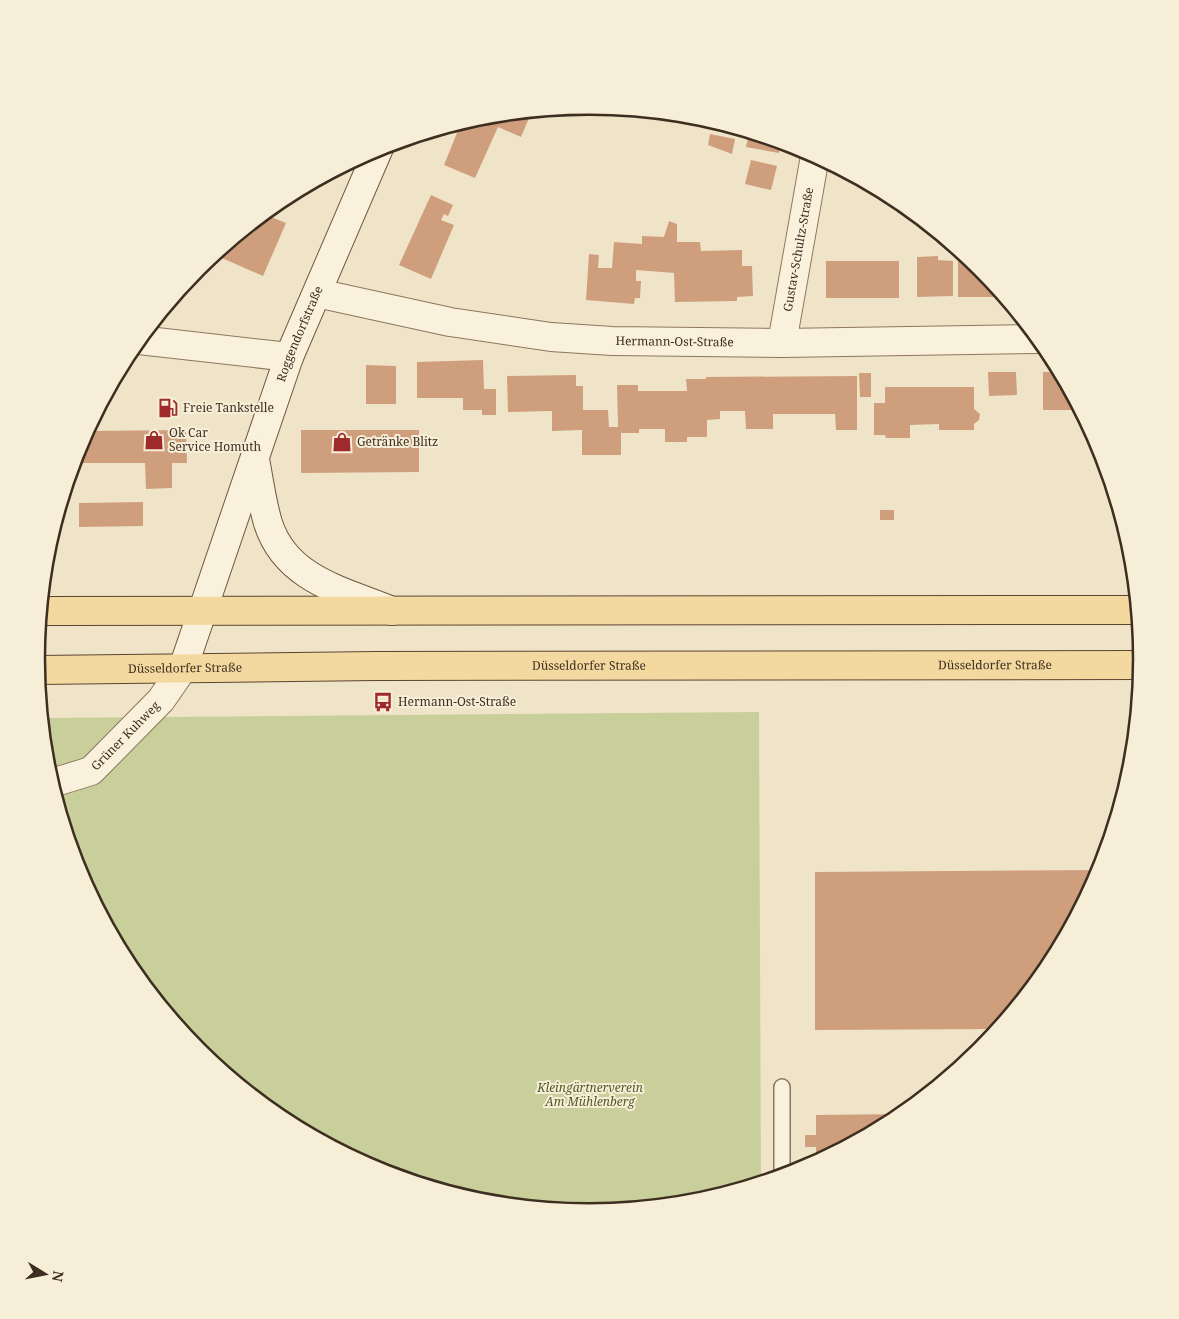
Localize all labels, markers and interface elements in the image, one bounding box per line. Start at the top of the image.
street label: Gustav-Schultz-Straße [779,186,817,313]
street label: Roggendorfstraße [272,283,327,384]
street label: Hermann-Ost-Straße [615,332,734,350]
fuel station icon: Freie Tankstelle [157,397,179,419]
place label: Freie Tankstelle [183,399,274,416]
place label: Ok Car Service Homuth [169,424,261,455]
shop icon: Ok Car Service Homuth [143,429,165,451]
shop icon: Getränke Blitz [331,431,353,453]
place label: Getränke Blitz [357,433,438,450]
street label: Düsseldorfer Straße [938,656,1052,673]
street label: Düsseldorfer Straße [532,657,646,674]
street label: Düsseldorfer Straße [128,659,242,677]
bus stop icon: Hermann-Ost-Straße [372,691,394,713]
place label: Hermann-Ost-Straße [398,693,516,710]
street label: Grüner Kuhweg [87,697,164,774]
park label: Kleingärtnerverein Am Mühlenberg [536,1079,643,1110]
north arrow [20,1249,70,1299]
text: N [48,1269,69,1283]

